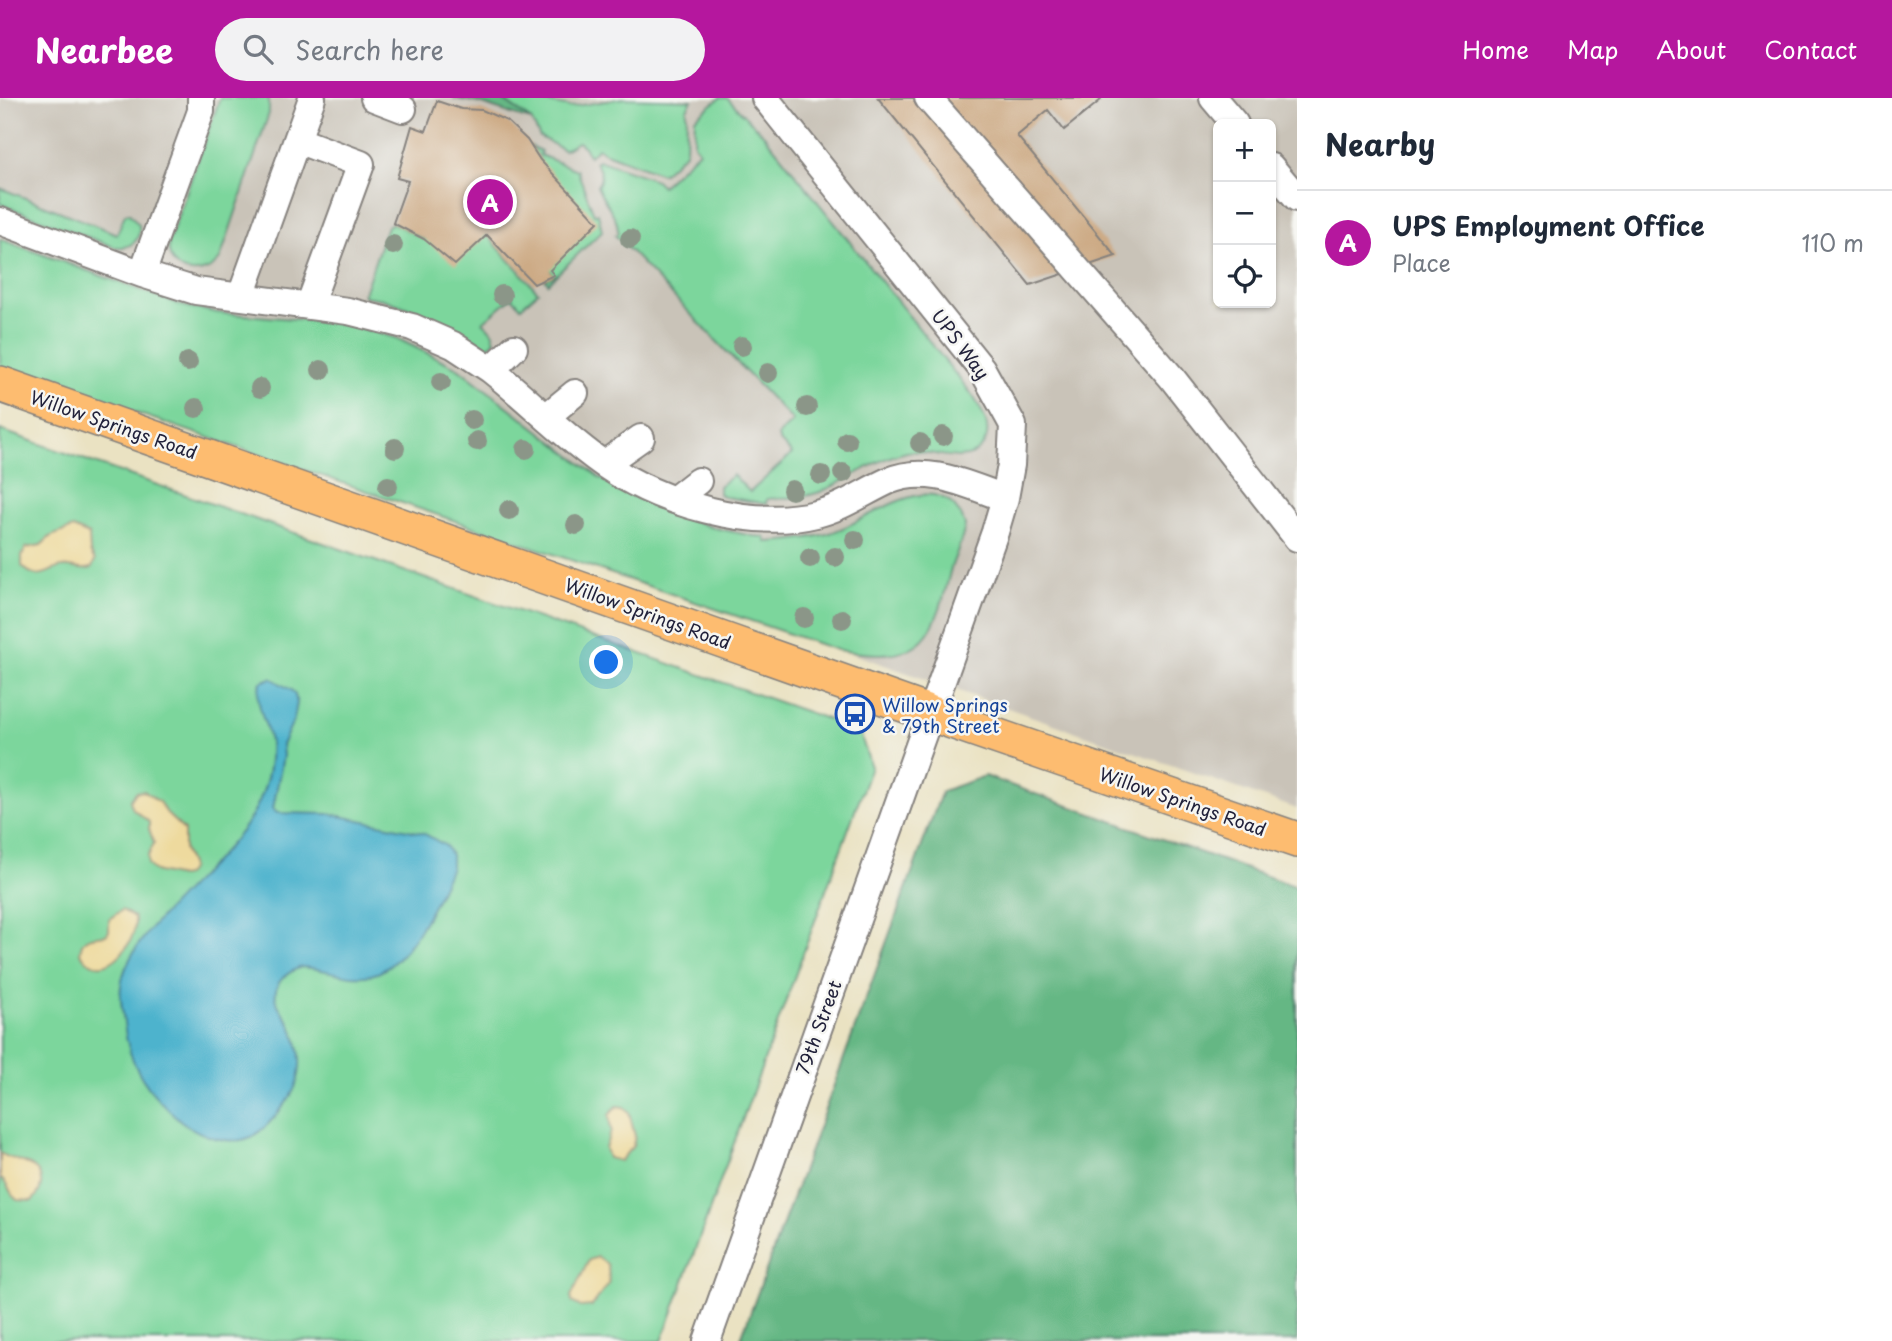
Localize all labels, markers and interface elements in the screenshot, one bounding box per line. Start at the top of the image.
search box [215,18,705,81]
text: Nearbee [35,24,173,74]
icon: search [239,30,277,68]
text: Search here [295,30,444,69]
text: Home [1462,31,1529,67]
text: Map [1567,31,1618,67]
text: About [1656,31,1726,67]
text: Contact [1764,31,1857,67]
map controls [1213,119,1276,308]
button: + [1213,119,1276,182]
text: Nearby [1325,121,1435,166]
pin: A [467,176,513,228]
button: − [1213,182,1276,245]
text: UPS Employment Office [1392,206,1705,245]
text: A [1339,225,1357,260]
text: 110 m [1802,225,1864,260]
button: locate [1213,245,1276,308]
text: Place [1392,245,1451,280]
street label: UPS Way [926,303,996,385]
street label: Willow Springs Road [27,383,201,465]
street label: Willow Springs Road [561,570,735,656]
your location [589,645,623,679]
place label: Willow Springs & 79th Street [882,691,1008,739]
bus stop icon: Willow Springs & 79th Street [834,693,876,735]
street label: Willow Springs Road [1096,760,1270,842]
street label: 79th Street [788,976,848,1078]

